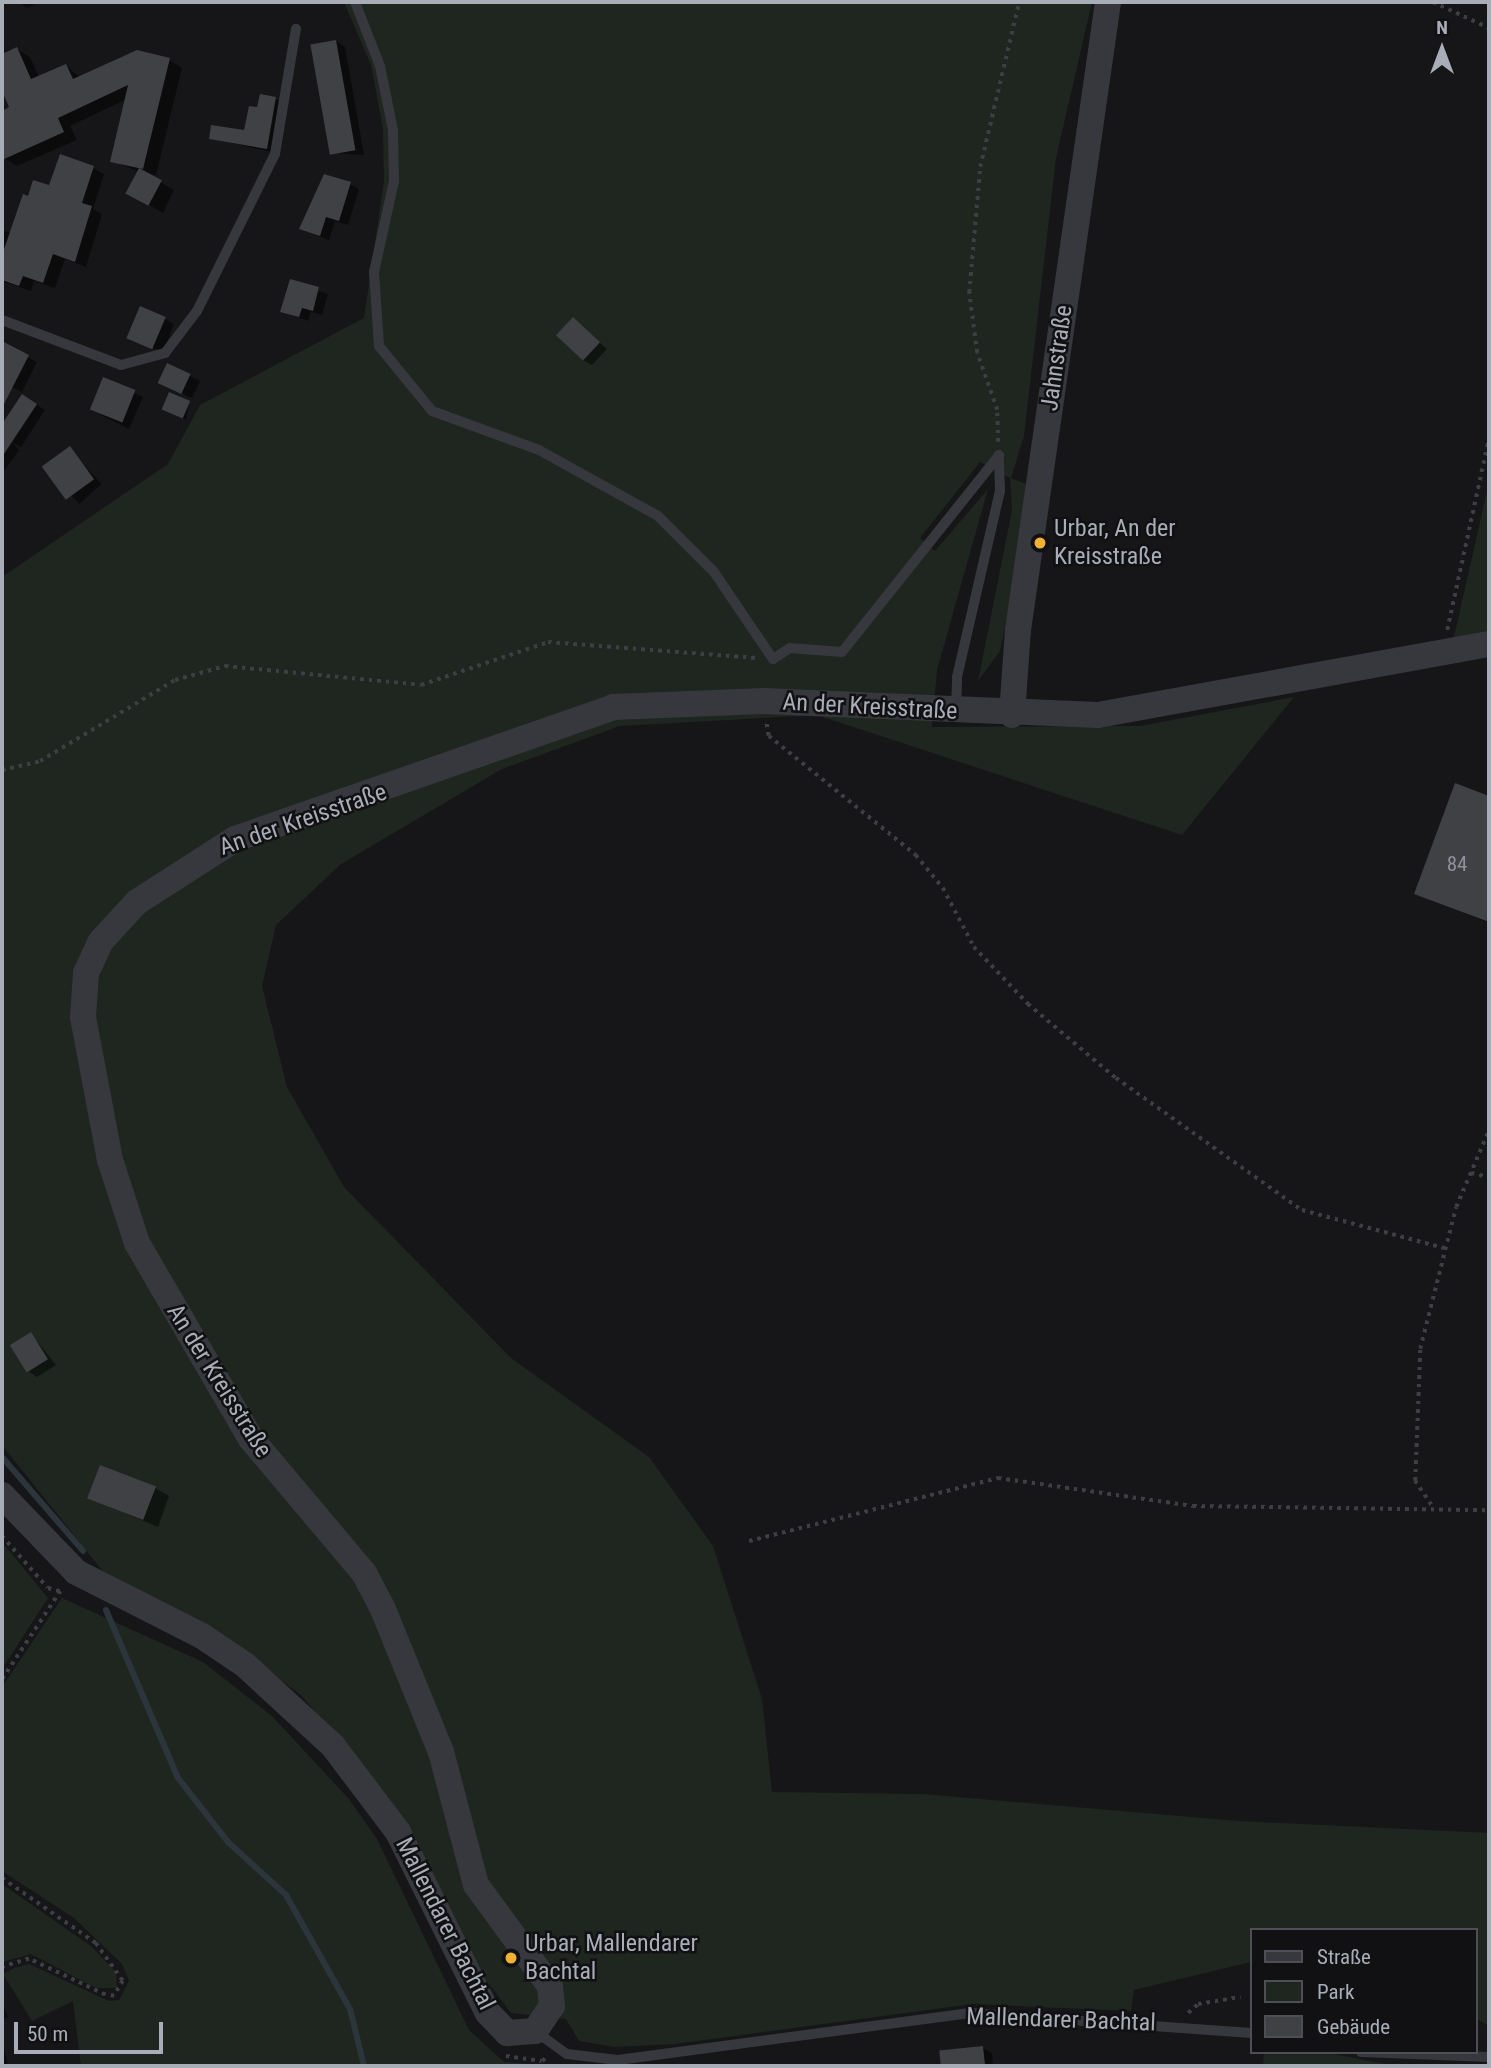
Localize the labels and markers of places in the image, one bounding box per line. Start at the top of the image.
place label: Urbar, An der Kreisstraße [1054,515,1176,571]
marker: Urbar, An der Kreisstraße [1032,535,1048,551]
place label: Urbar, Mallendarer Bachtal [525,1930,698,1986]
marker: Urbar, Mallendarer Bachtal [503,1950,519,1966]

